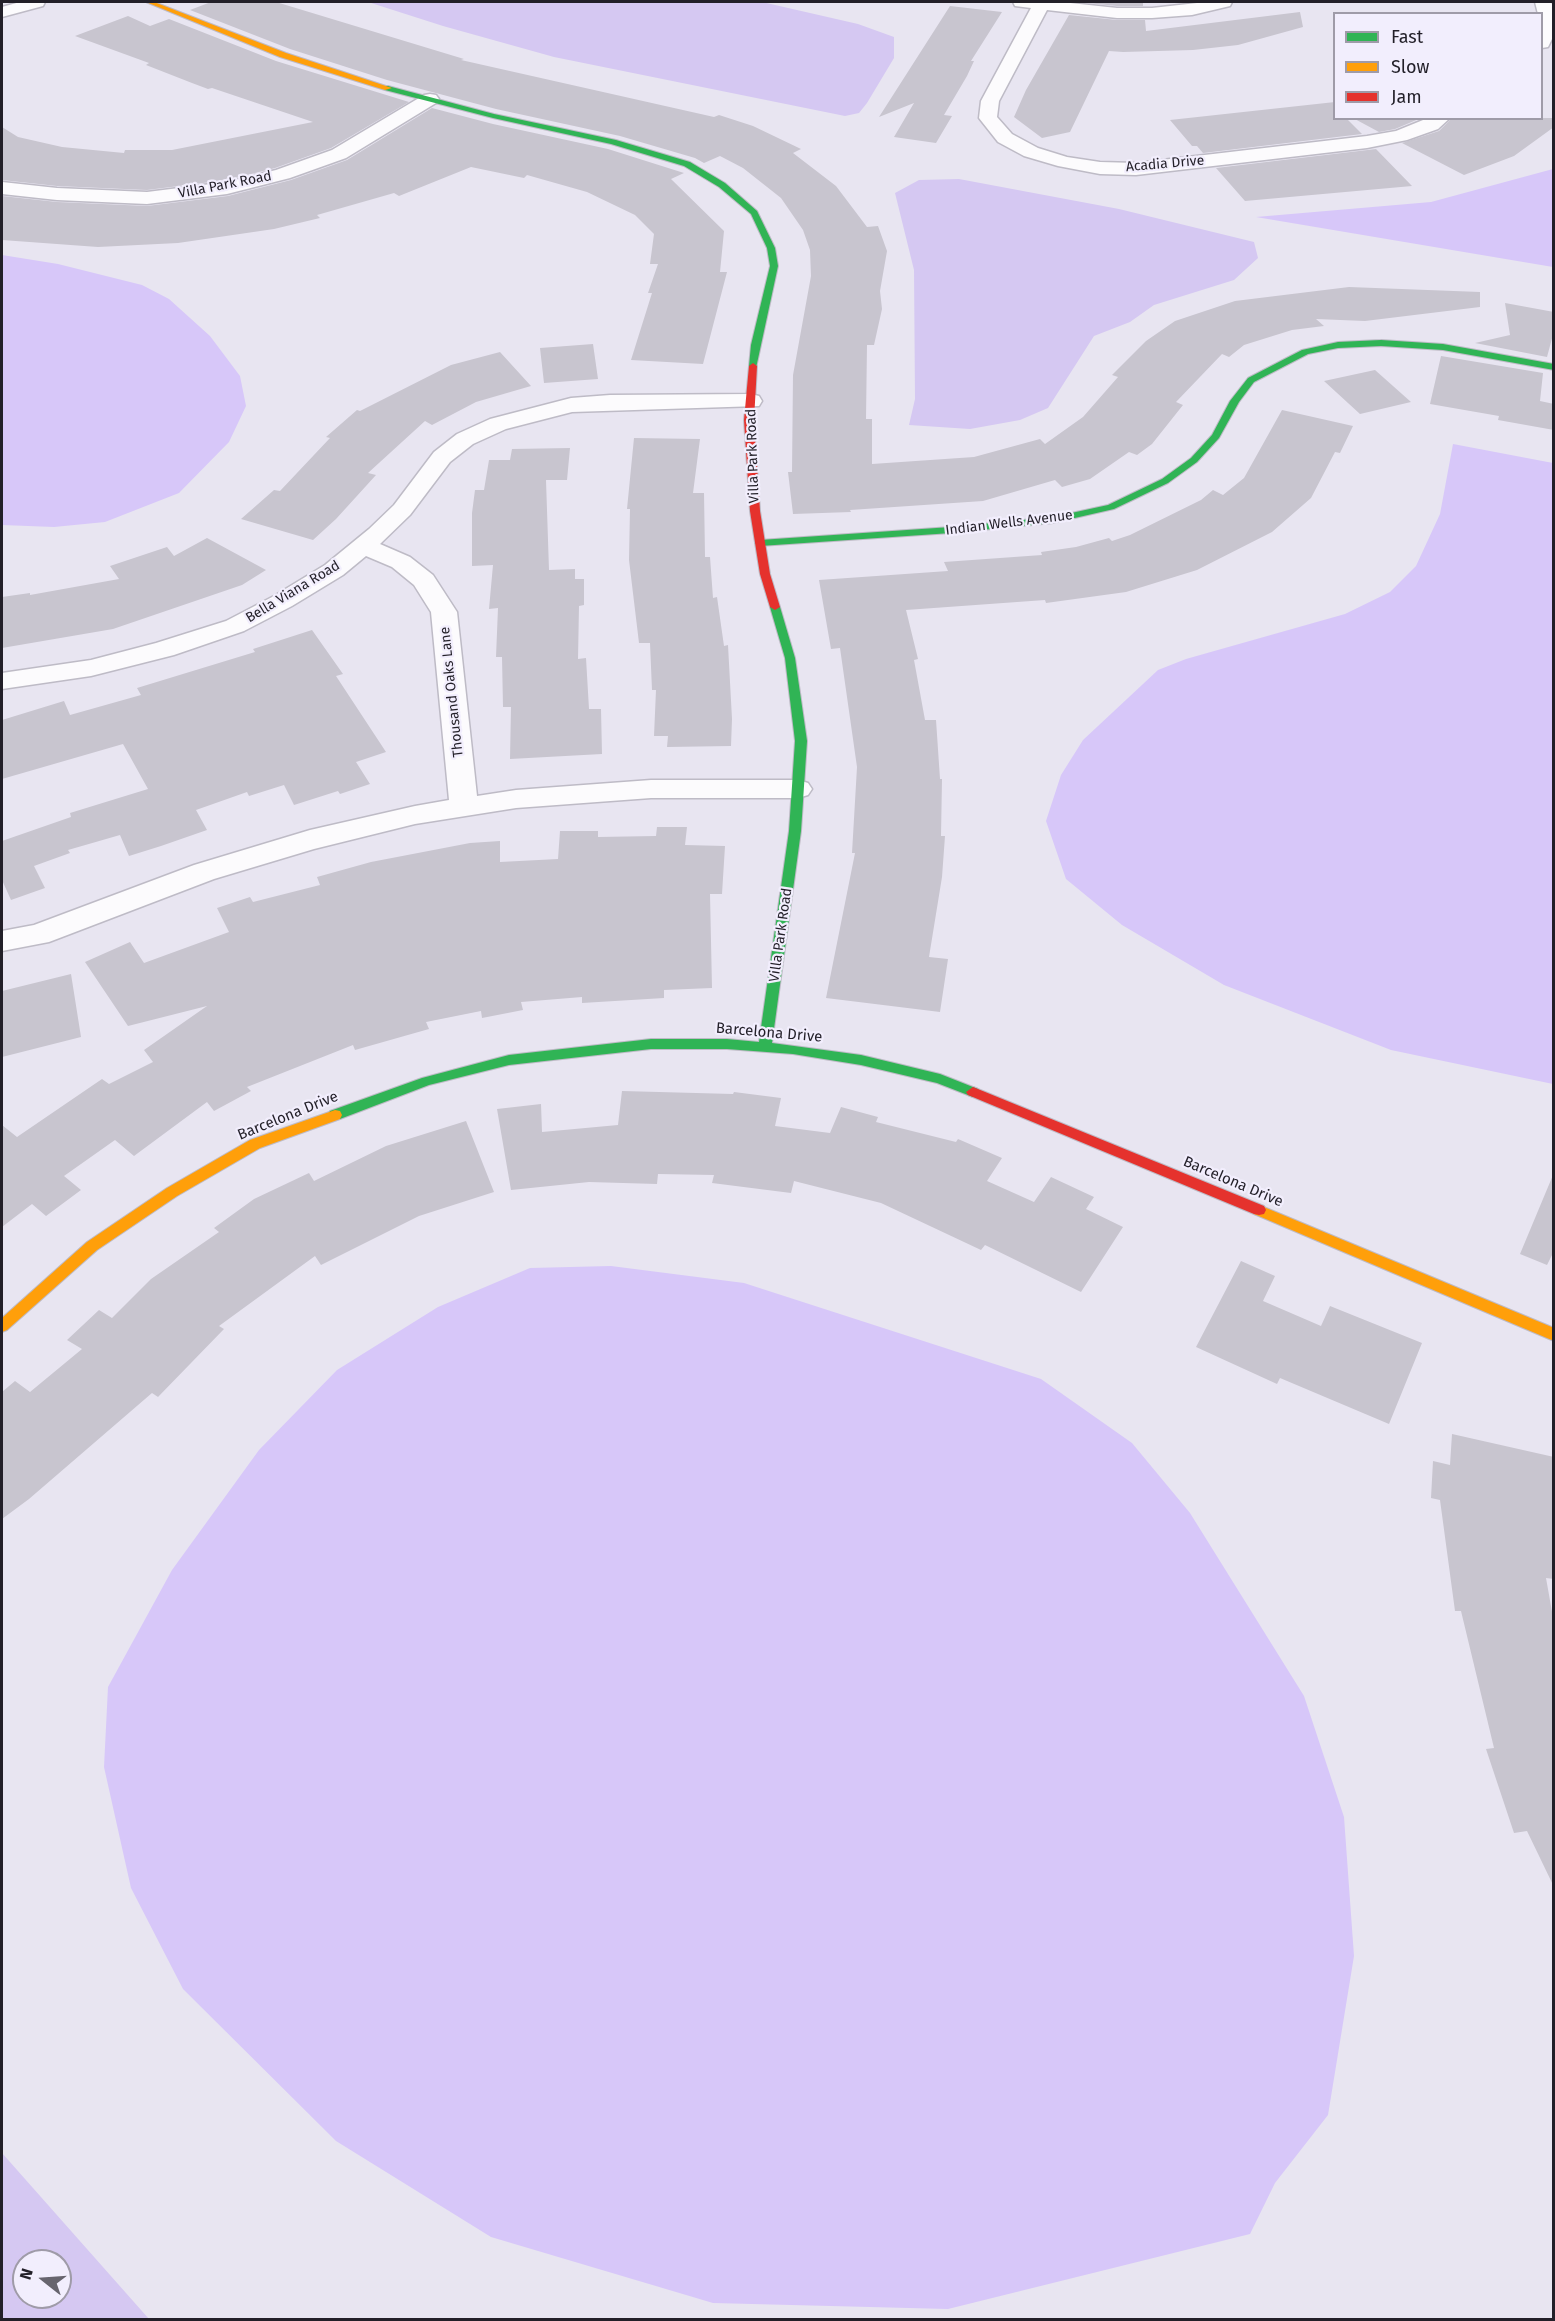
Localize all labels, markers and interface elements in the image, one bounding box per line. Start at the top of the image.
legend [1333,12,1543,120]
text: Fast [1391,26,1423,48]
text: Slow [1391,56,1429,78]
text: Jam [1391,86,1422,108]
street label: Acadia Drive [1125,152,1205,176]
street label: Villa Park Road [177,168,273,202]
street label: Villa Park Road [743,408,763,504]
street label: Indian Wells Avenue [944,507,1074,539]
street label: Bella Viana Road [243,557,343,627]
street label: Thousand Oaks Lane [437,626,467,758]
street label: Villa Park Road [766,887,796,983]
street label: Barcelona Drive [715,1019,823,1047]
street label: Barcelona Drive [235,1088,341,1144]
street label: Barcelona Drive [1180,1153,1286,1211]
north arrow [12,2249,72,2309]
text: N [16,2266,37,2282]

